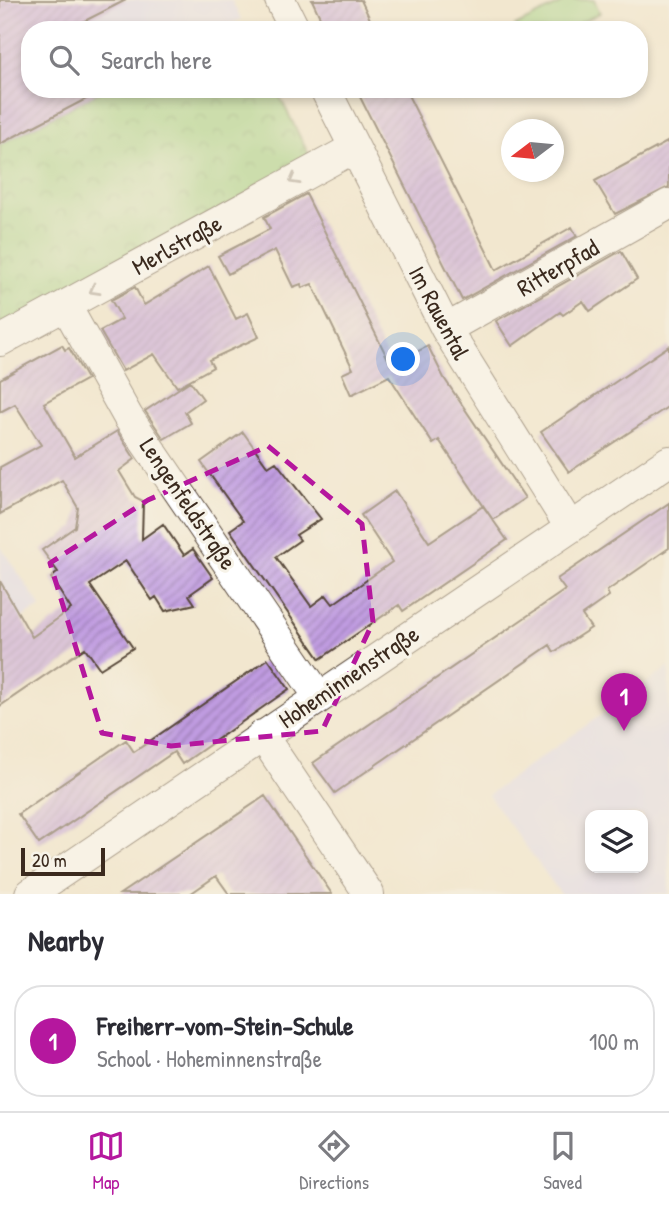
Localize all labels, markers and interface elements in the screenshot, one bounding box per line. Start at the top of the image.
search box [21,21,648,98]
icon: search [45,41,83,79]
text: Search here [101,42,212,77]
north arrow [501,119,564,182]
one-way arrow [288,172,301,185]
street label: Merlstraße [126,206,227,282]
street label: Ritterpfad [511,231,604,303]
street label: Im Rauental [402,260,478,366]
one-way arrow [89,282,102,295]
your location [386,342,420,376]
street label: Lengenfeldstraße [133,431,245,576]
street label: Hoheminnenstraße [272,617,425,735]
pin: 1 [601,673,647,731]
map controls [585,810,648,873]
button: layers [585,810,648,873]
scale bar [21,845,105,877]
text: 20 m [32,847,67,873]
text: Nearby [28,920,104,960]
text: Freiherr-vom-Stein-Schule [97,1008,354,1043]
text: 1 [49,1026,57,1057]
text: 100 m [589,1026,639,1057]
text: School · Hoheminnenstraße [97,1043,322,1074]
tab: Map [87,1127,125,1195]
tab: Directions [299,1127,369,1195]
tab: Saved [543,1127,582,1195]

